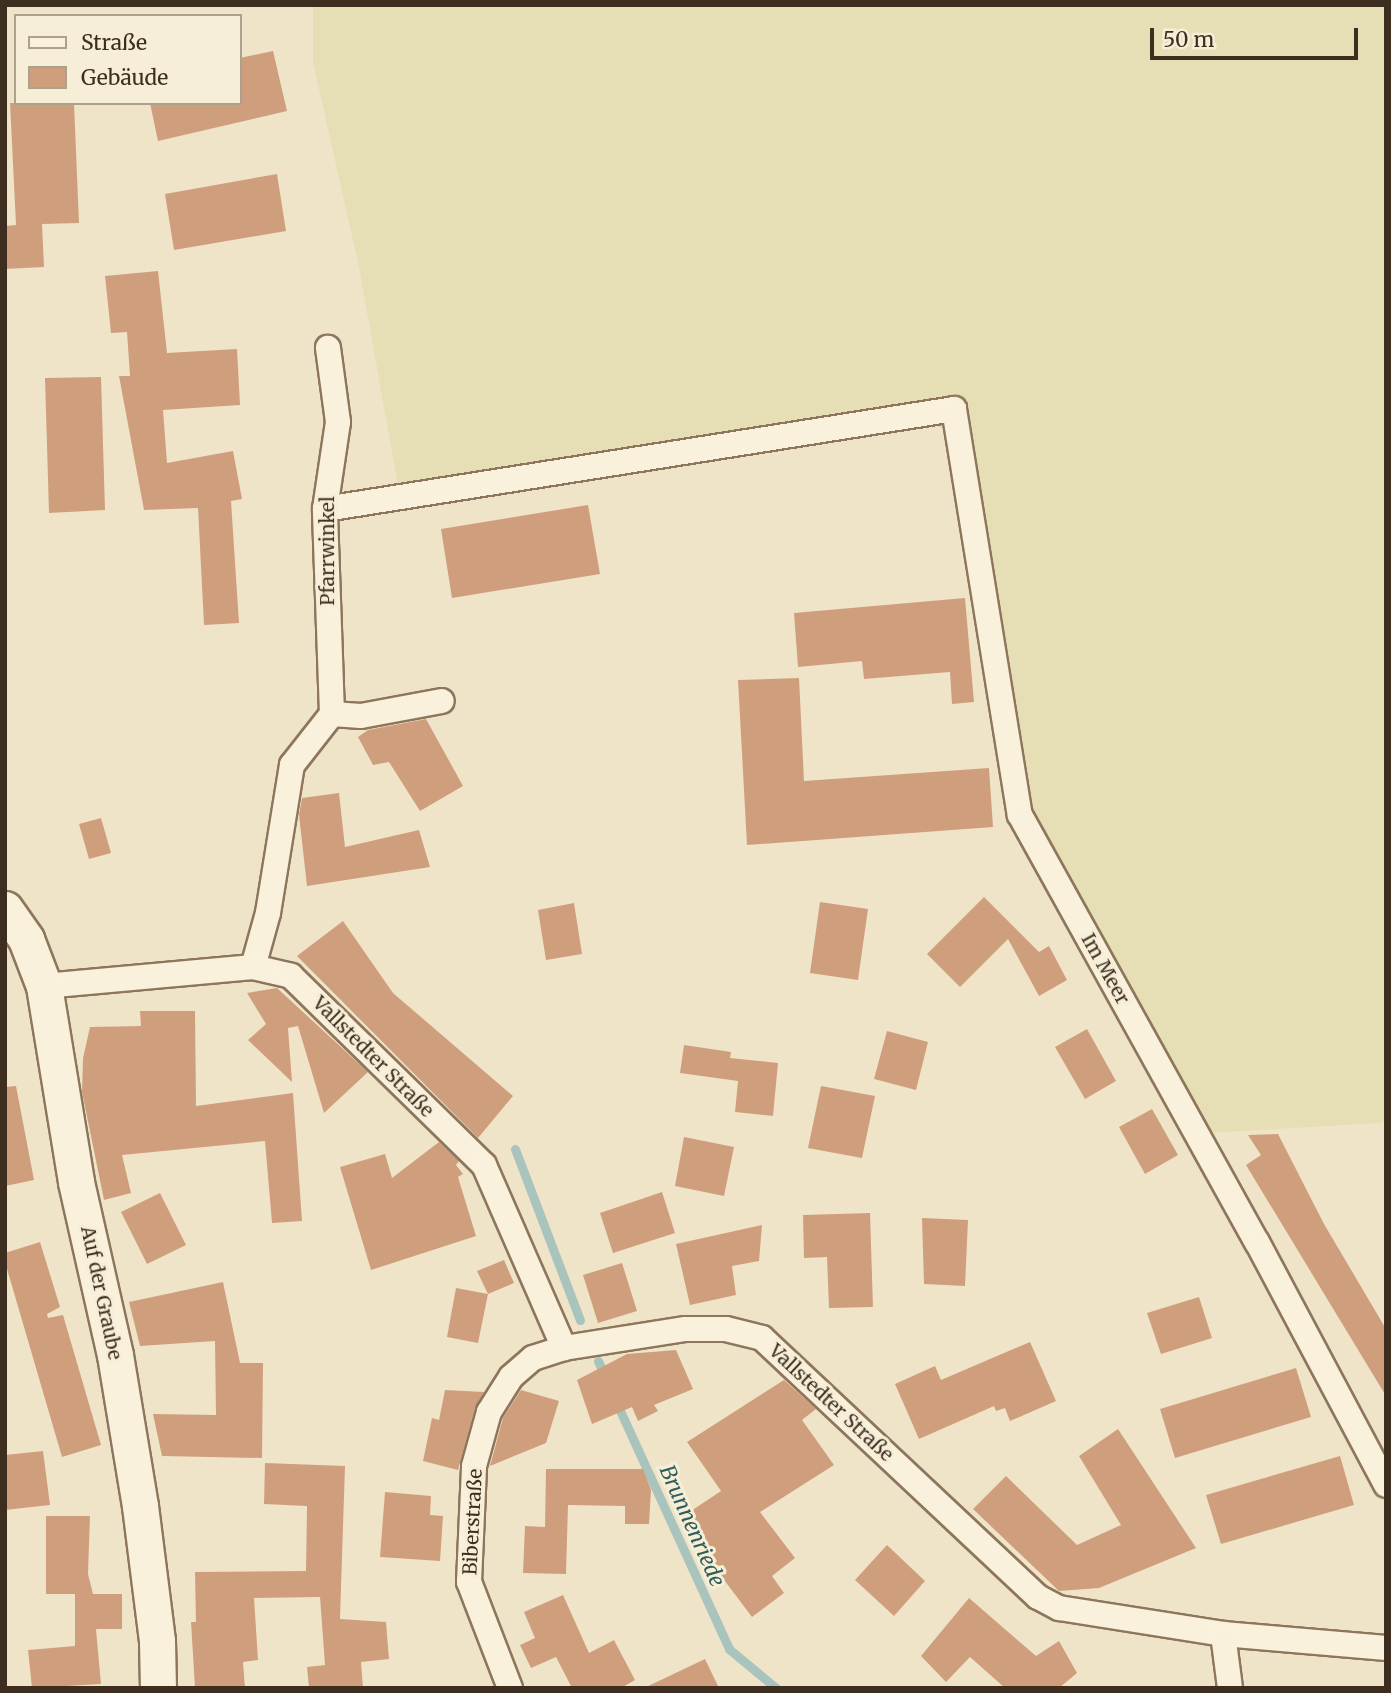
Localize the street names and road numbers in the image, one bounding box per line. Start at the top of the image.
street label: Pfarrwinkel [317,496,339,606]
street label: Im Meer [1076,930,1134,1008]
street label: Vallstedter Straße [308,992,438,1122]
street label: Auf der Graube [76,1224,126,1362]
street label: Vallstedter Straße [764,1340,898,1466]
street label: Biberstraße [459,1468,487,1576]

